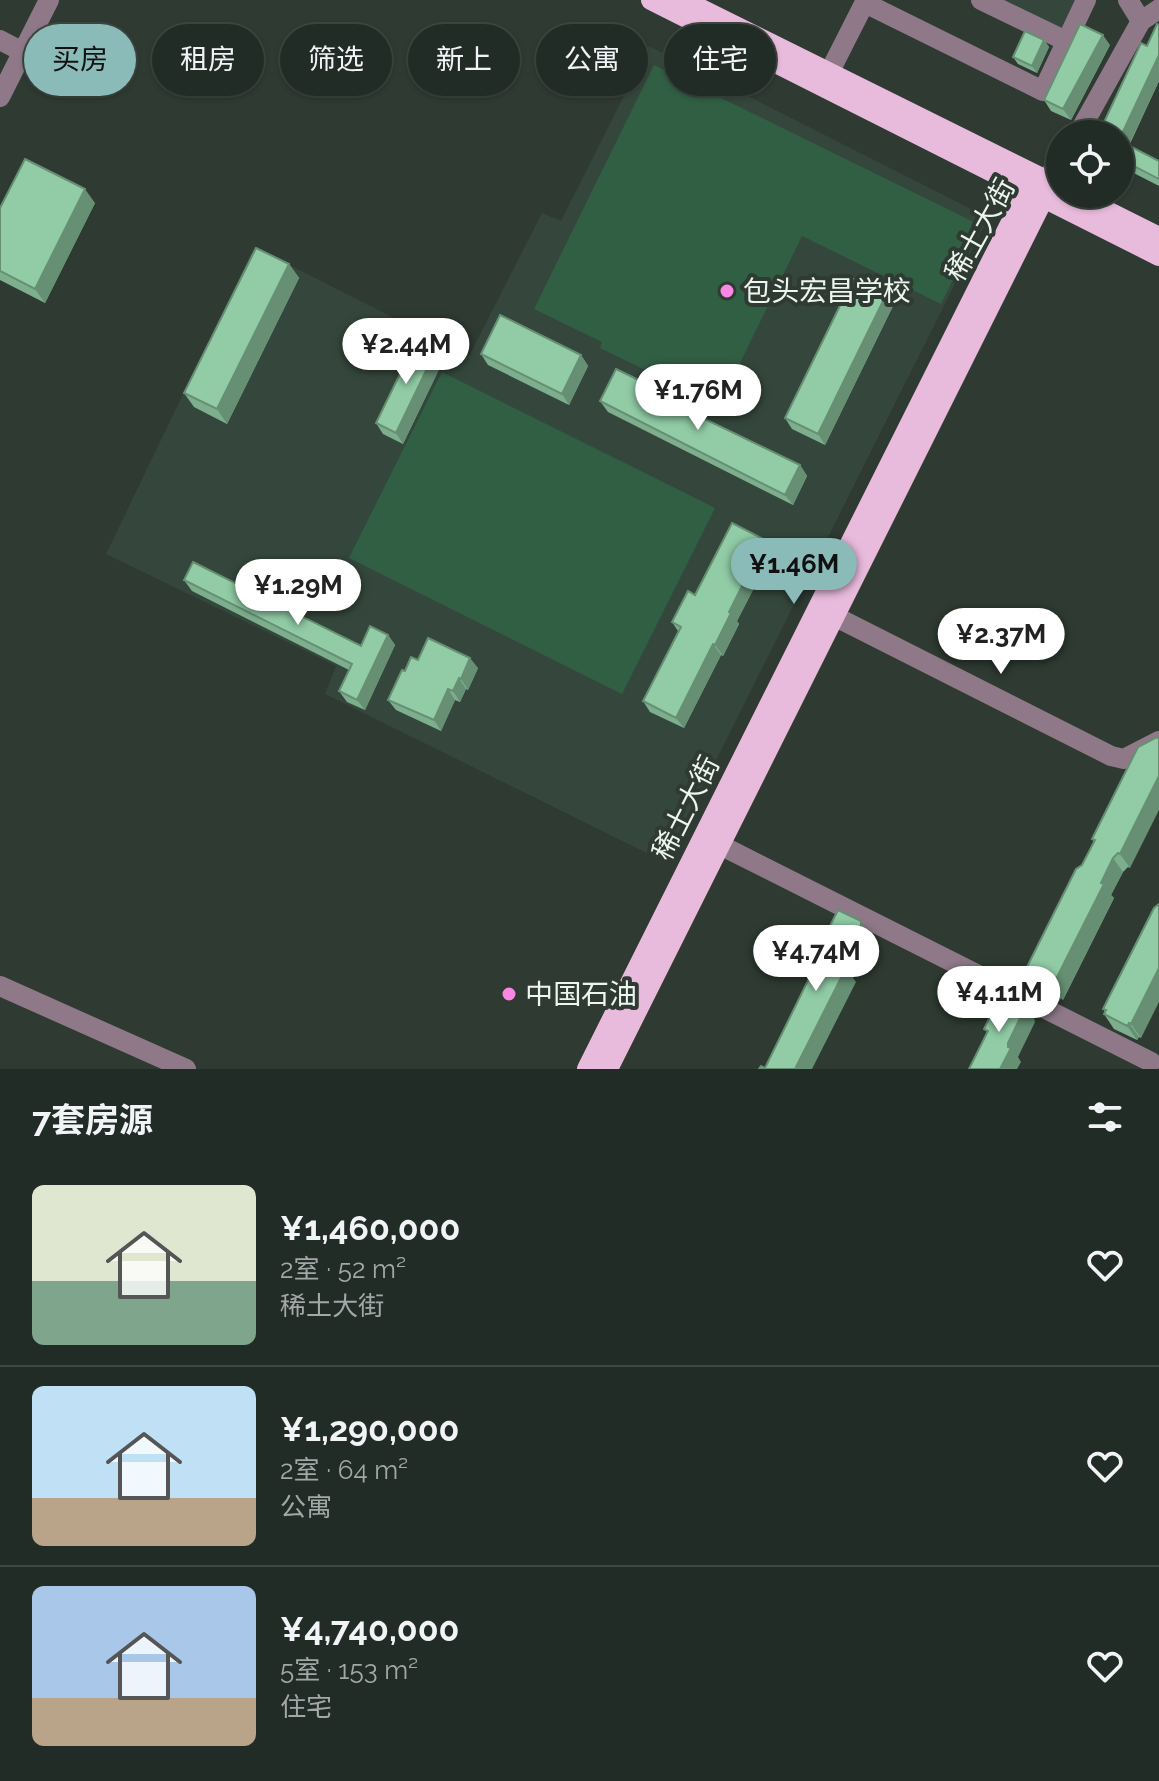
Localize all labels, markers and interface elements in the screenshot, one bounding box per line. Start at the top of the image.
chip: 买房 [24,24,136,96]
chip: 租房 [152,24,264,96]
chip: 筛选 [280,24,392,96]
chip: 新上 [408,24,520,96]
chip: 公寓 [536,24,648,96]
chip: 住宅 [664,24,776,96]
map controls [1046,120,1134,208]
button: locate [1046,120,1134,208]
street label: 稀土大街 [938,173,1022,287]
place label: 包头宏昌学校 [743,275,911,308]
marker: 包头宏昌学校 [718,282,736,300]
pin: ¥2.44M [341,318,471,386]
text: ¥2.44M [360,329,452,359]
pin: ¥1.76M [633,364,763,432]
text: ¥1.76M [653,375,743,405]
pin: ¥1.46M [729,538,859,606]
text: ¥1.46M [749,549,839,579]
pin: ¥1.29M [233,559,363,627]
text: ¥1.29M [253,570,343,600]
pin: ¥2.37M [936,608,1066,676]
text: ¥2.37M [956,619,1046,649]
street label: 稀土大街 [646,751,726,865]
pin: ¥4.74M [751,925,881,993]
text: ¥4.74M [771,936,861,966]
pin: ¥4.11M [934,966,1064,1034]
text: ¥4.11M [955,977,1043,1007]
place label: 中国石油 [525,978,637,1011]
marker: 中国石油 [500,985,518,1003]
icon: filters [1083,1095,1127,1139]
text: 7套房源 [32,1100,153,1140]
text: ¥1,460,000 [280,1208,460,1248]
icon: home [96,1217,192,1313]
icon: heart [1083,1243,1127,1287]
text: 2室 · 52 m² [280,1254,406,1284]
text: 稀土大街 [280,1291,384,1321]
text: ¥1,290,000 [280,1409,460,1449]
icon: home [96,1418,192,1514]
icon: heart [1083,1444,1127,1488]
text: 2室 · 64 m² [280,1455,408,1485]
text: 公寓 [280,1492,332,1522]
text: ¥4,740,000 [280,1609,459,1649]
icon: home [96,1618,192,1714]
icon: heart [1083,1644,1127,1688]
text: 5室 · 153 m² [280,1655,418,1685]
text: 住宅 [280,1692,332,1722]

